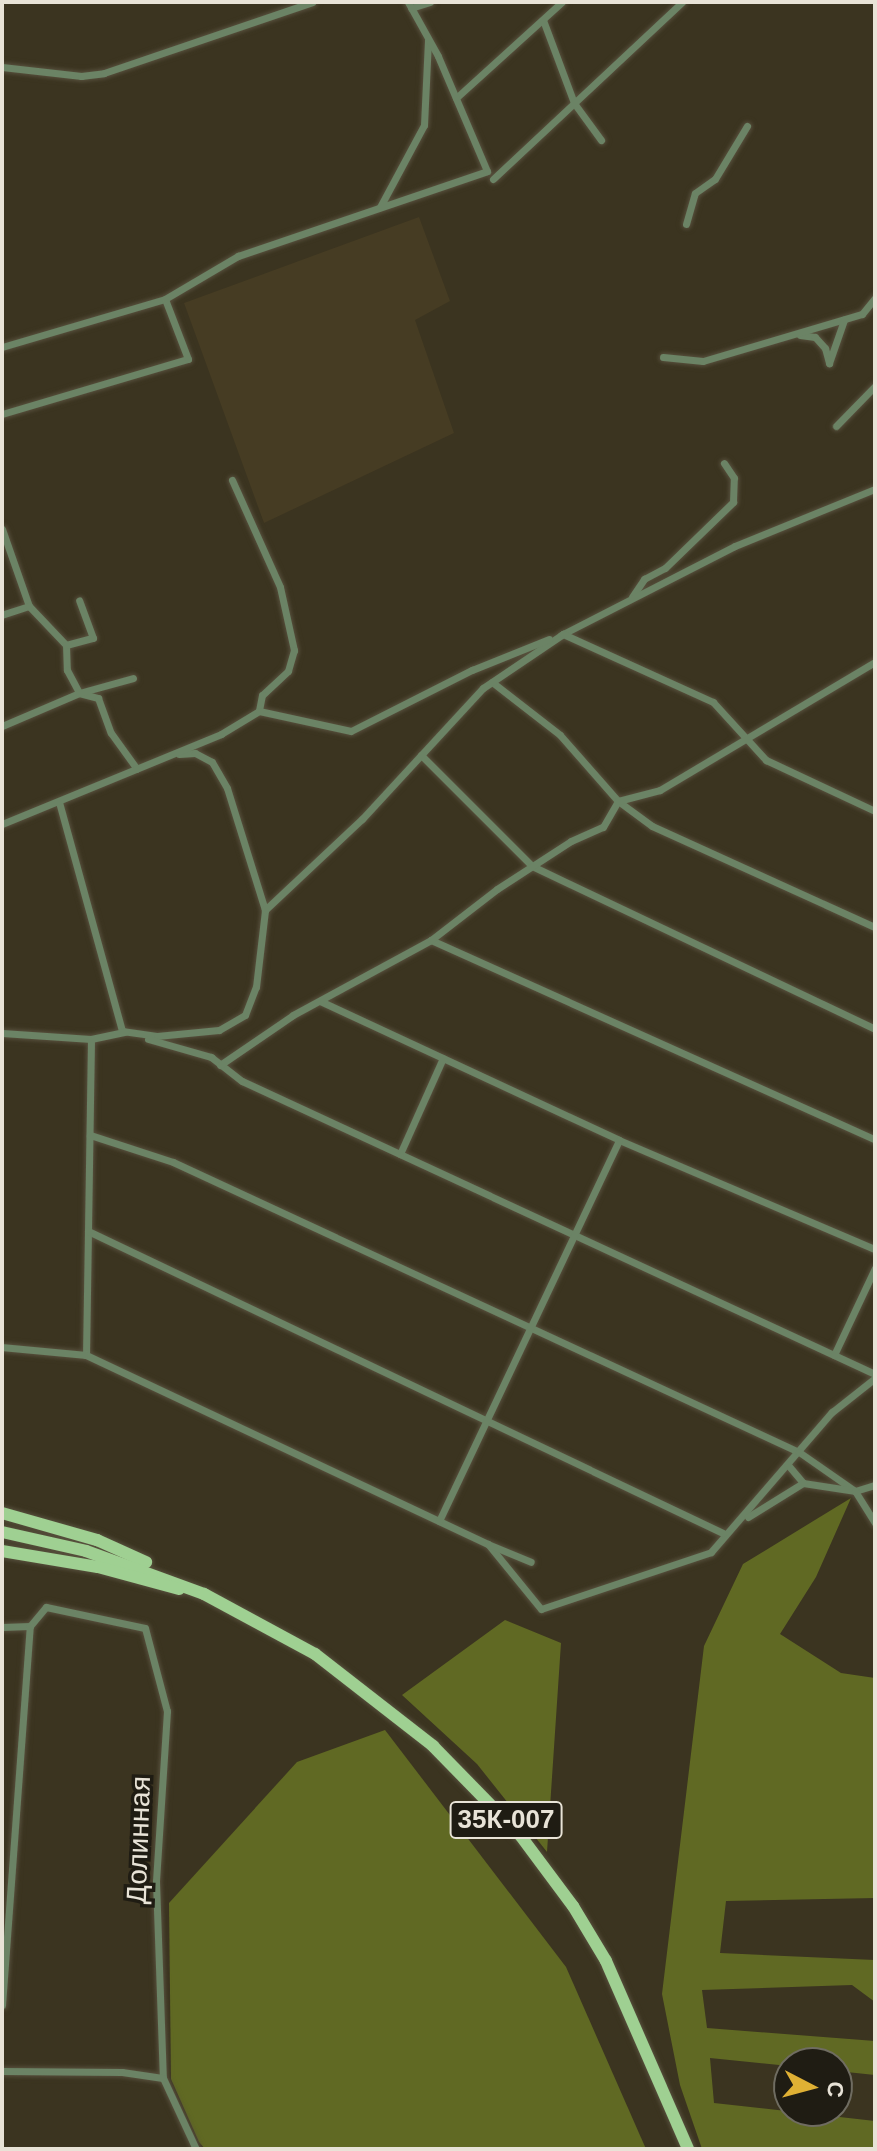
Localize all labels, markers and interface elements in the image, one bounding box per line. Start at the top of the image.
street label: Долинная [120,1776,158,1904]
road number: 35К-007 [448,1798,564,1842]
north arrow [773,2047,853,2127]
text: С [822,2080,849,2099]

